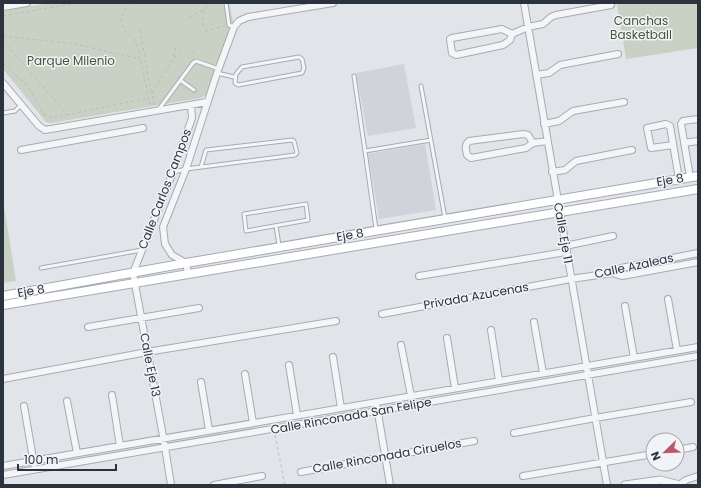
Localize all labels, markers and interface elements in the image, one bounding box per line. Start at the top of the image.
park label: Canchas Basketball [610,12,672,43]
park label: Parque Milenio [27,52,115,69]
street label: Calle Carlos Campos [134,126,195,251]
street label: Eje 8 [655,169,685,190]
street label: Calle Eje 11 [550,201,577,265]
street label: Eje 8 [335,224,365,245]
street label: Calle Azaleas [593,249,675,282]
street label: Privada Azucenas [422,278,530,313]
street label: Eje 8 [16,280,46,301]
street label: Calle Eje 13 [136,332,165,398]
street label: Calle Rinconada San Felipe [269,393,433,438]
north arrow [645,432,685,472]
street label: Calle Rinconada Ciruelos [311,434,463,477]
scale bar [18,446,116,472]
text: N [647,449,665,463]
text: 100 m [24,451,58,468]

